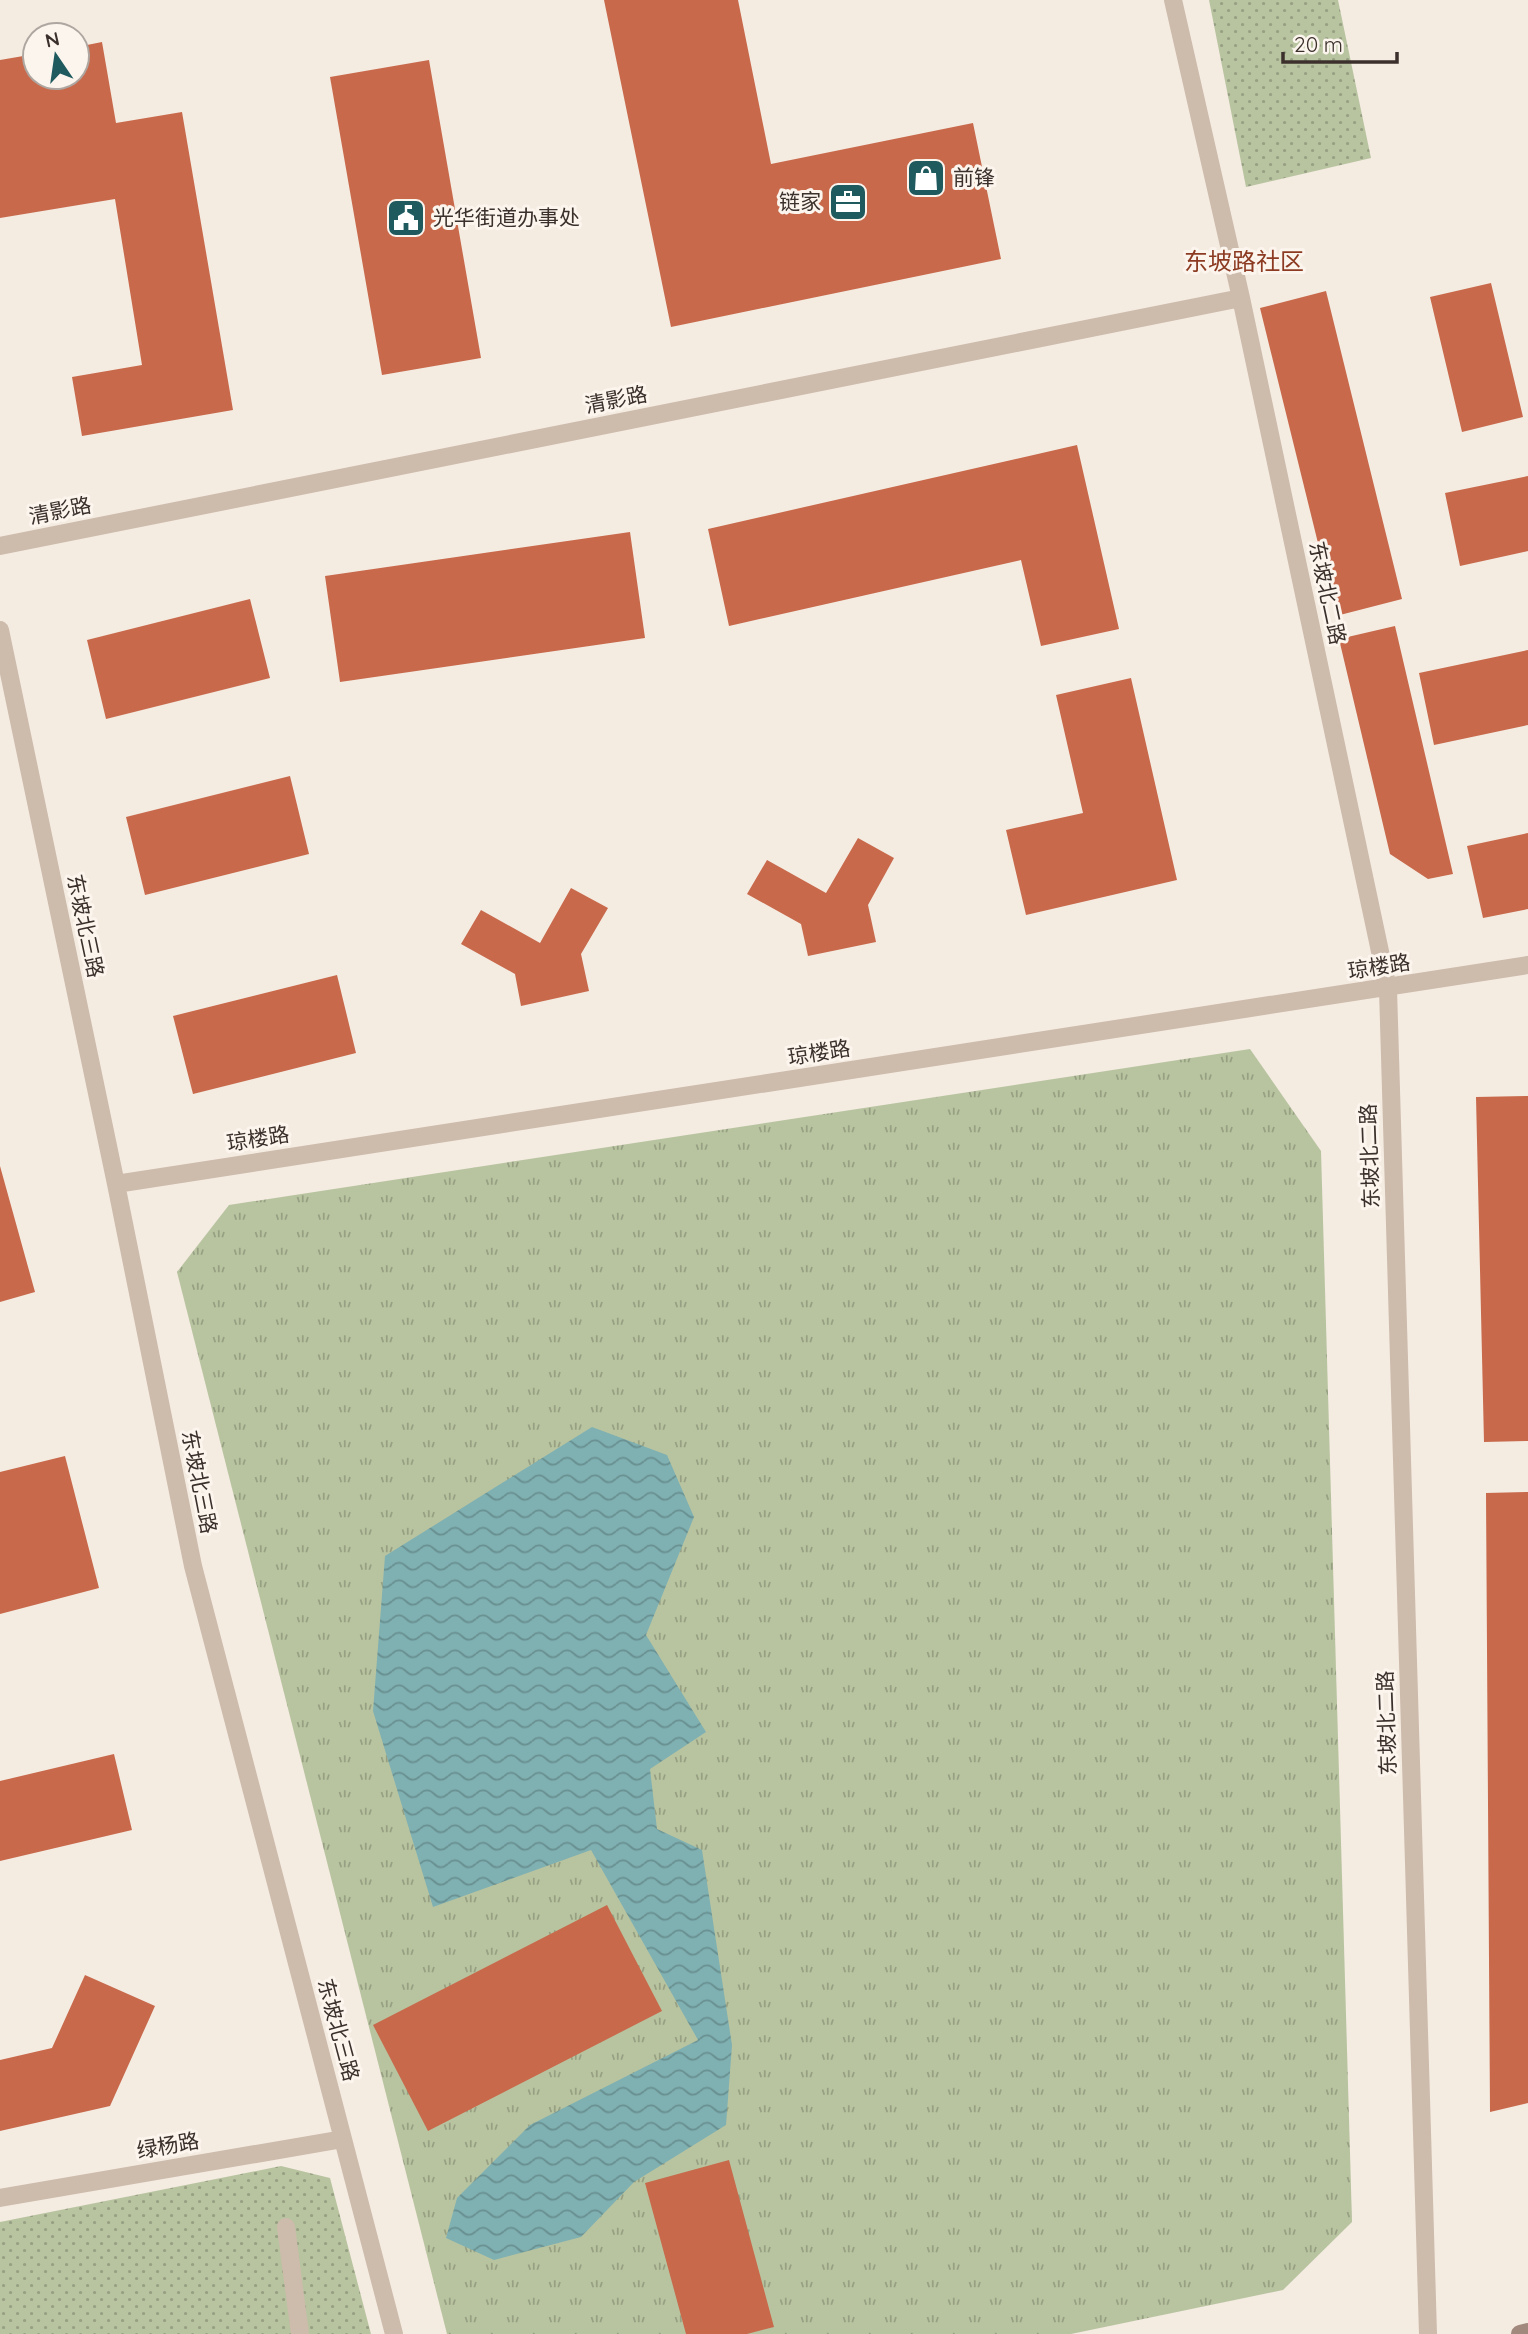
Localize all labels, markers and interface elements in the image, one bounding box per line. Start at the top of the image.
north arrow [21,21,91,91]
scale bar [1283,21,1397,65]
text: N [43,26,62,53]
text: 20 m [1294,31,1343,57]
shop icon: 前锋 [905,157,947,199]
place label: 前锋 [953,164,995,190]
office icon: 链家 [827,181,869,223]
place label: 链家 [779,188,821,214]
public building icon: 光华街道办事处 [385,197,427,239]
place label: 光华街道办事处 [433,204,580,230]
district label: 东坡路社区 [1184,246,1304,276]
street label: 清影路 [582,380,649,418]
street label: 清影路 [26,491,93,529]
street label: 东坡北二路 [1304,539,1352,647]
street label: 东坡北三路 [62,872,110,980]
street label: 琼楼路 [1346,948,1412,984]
street label: 琼楼路 [786,1034,852,1070]
street label: 东坡北二路 [1354,1103,1384,1209]
street label: 琼楼路 [225,1120,291,1156]
street label: 东坡北三路 [177,1428,223,1536]
street label: 东坡北二路 [1371,1670,1401,1776]
street label: 东坡北三路 [313,1976,365,2084]
street label: 绿杨路 [135,2127,201,2163]

